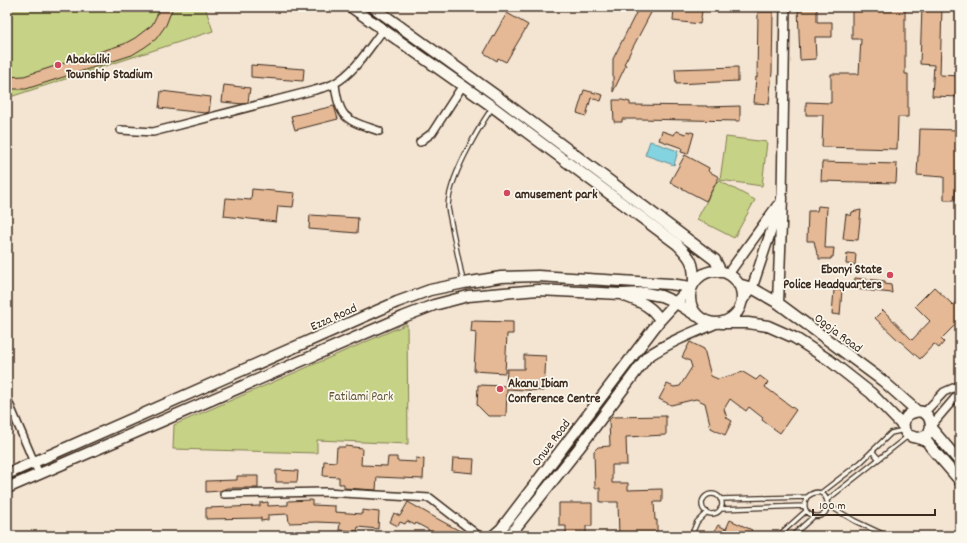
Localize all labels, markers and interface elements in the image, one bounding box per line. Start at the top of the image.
place label: Abakaliki Township Stadium [66,51,153,85]
marker: Abakaliki Township Stadium [53,60,63,70]
place label: amusement park [515,186,598,205]
marker: amusement park [502,188,512,198]
place label: Ebonyi State Police Headquarters [783,261,883,295]
marker: Ebonyi State Police Headquarters [885,270,895,280]
street label: Ezza Road [308,300,360,337]
street label: Ogoja Road [810,310,865,358]
place label: Akanu Ibiam Conference Centre [508,375,601,409]
marker: Akanu Ibiam Conference Centre [495,384,505,394]
park label: Fatilami Park [329,388,393,407]
street label: Onwe Road [528,416,576,471]
scale bar [813,491,935,517]
text: 100 m [819,498,846,515]

